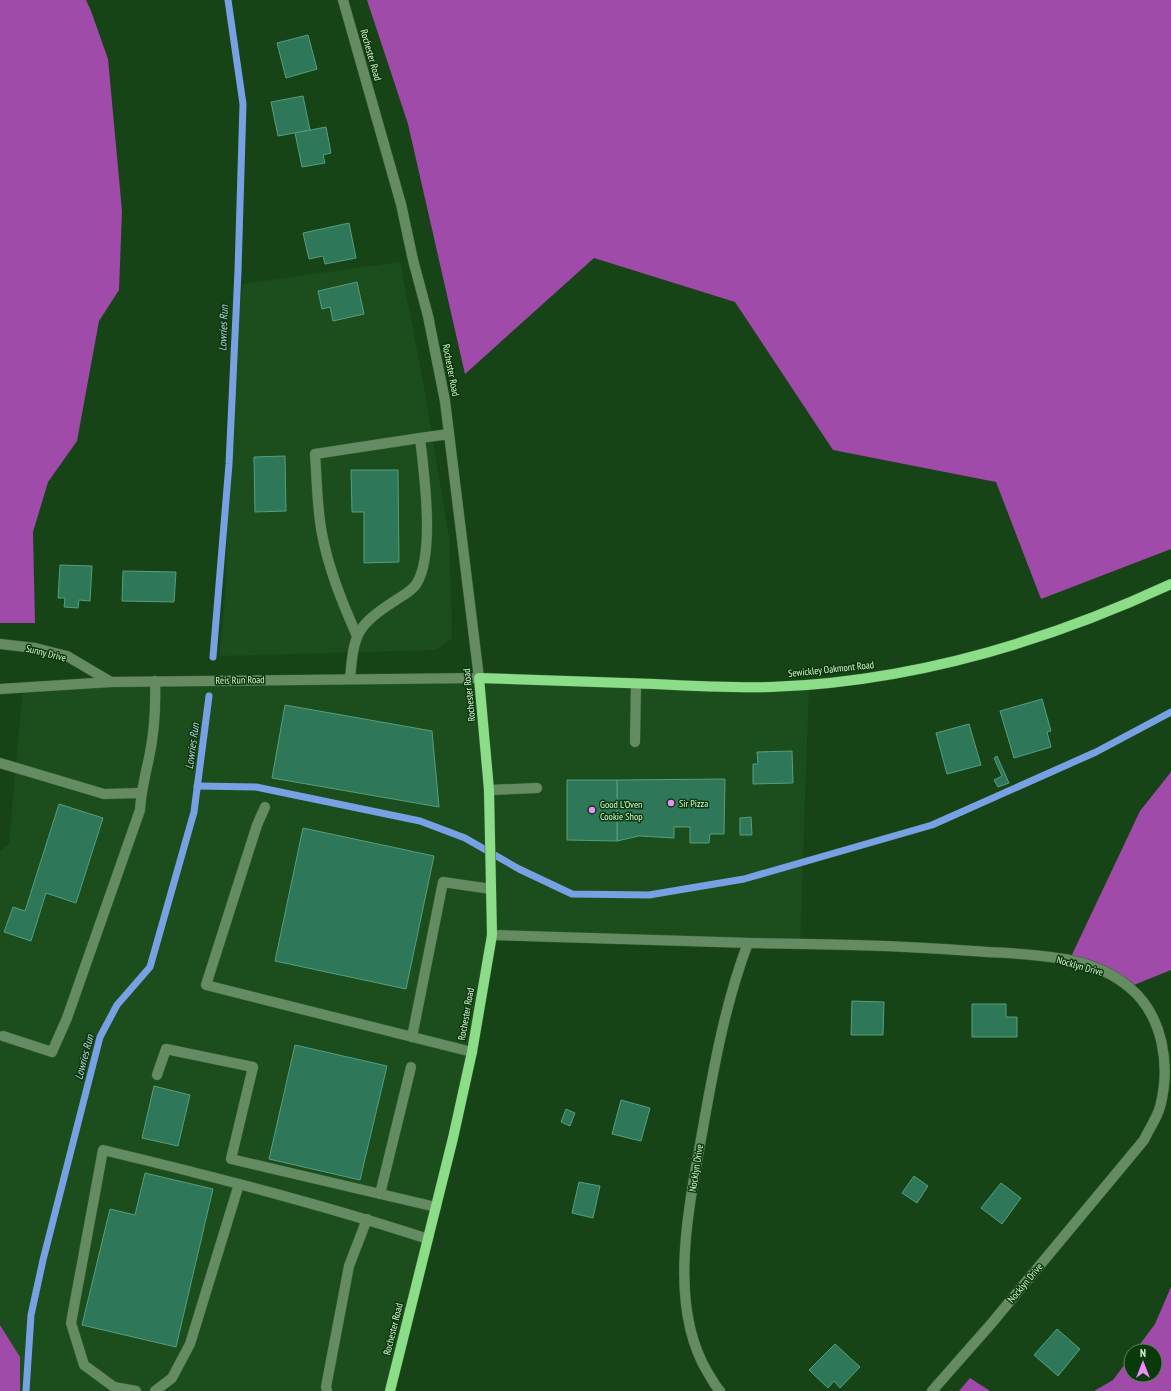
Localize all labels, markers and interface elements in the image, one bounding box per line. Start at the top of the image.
street label: Rochester Road [357,28,385,82]
water label: Lowries Run [215,304,231,351]
street label: Rochester Road [440,343,462,397]
street label: Sunny Drive [24,642,68,664]
street label: Sewickley Oakmont Road [787,658,875,680]
street label: Rochester Road [460,668,478,722]
street label: Reis Run Road [215,673,265,687]
water label: Lowries Run [182,721,202,770]
place label: Sir Pizza [679,797,708,810]
place label: Good L'Oven Cookie Shop [600,798,643,823]
marker: Sir Pizza [666,798,676,808]
marker: Good L'Oven Cookie Shop [587,805,597,815]
street label: Nocklyn Drive [1055,953,1105,979]
street label: Rochester Road [455,987,477,1041]
water label: Lowries Run [71,1032,97,1081]
street label: Nocklyn Drive [686,1143,706,1193]
street label: Nocklyn Drive [1005,1260,1045,1306]
street label: Rochester Road [380,1302,406,1356]
north arrow [1123,1343,1163,1383]
text: N [1140,1346,1146,1360]

